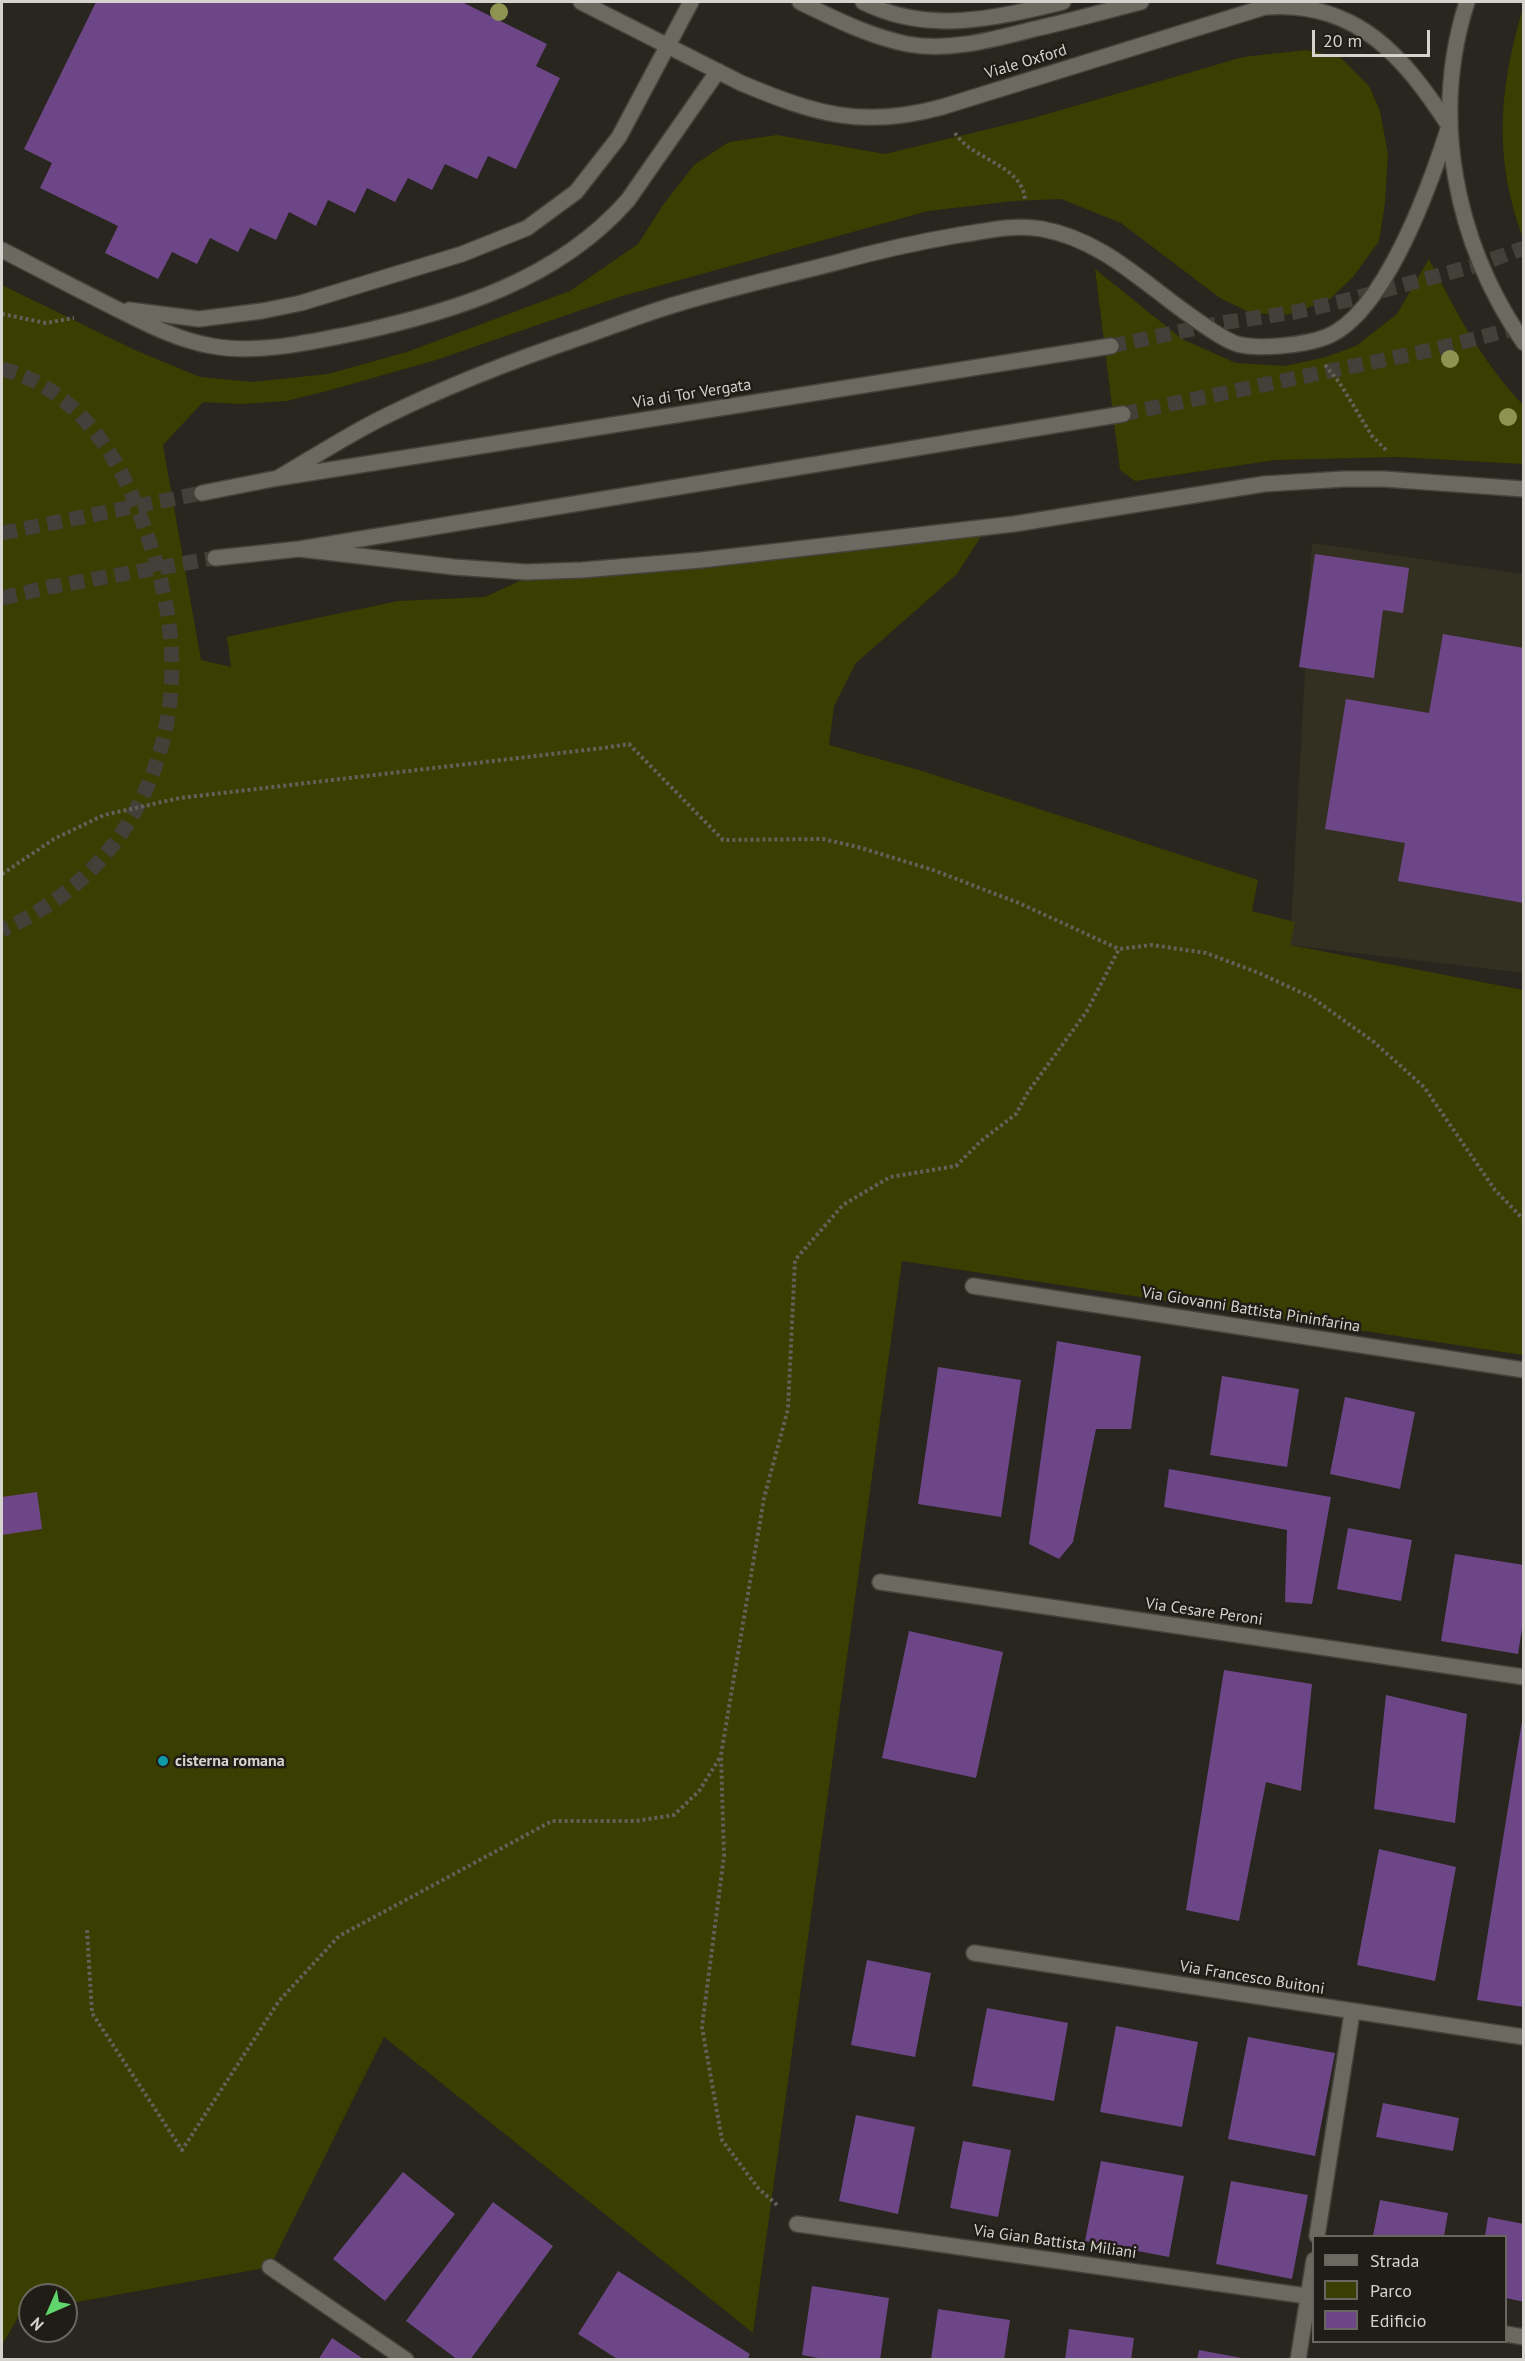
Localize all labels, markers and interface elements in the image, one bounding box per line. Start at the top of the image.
scale bar [1315,18,1434,56]
text: 20 m [1323,29,1362,52]
street label: Viale Oxford [983,40,1069,84]
street label: Via di Tor Vergata [631,375,753,413]
street label: Via Giovanni Battista Pininfarina [1140,1283,1362,1337]
street label: Via Cesare Peroni [1144,1594,1264,1630]
place label: cisterna romana [175,1751,285,1771]
marker: cisterna romana [156,1754,170,1768]
street label: Via Francesco Buitoni [1178,1957,1326,1999]
street label: Via Gian Battista Miliani [972,2221,1138,2263]
legend [1312,2235,1507,2343]
text: Strada [1370,2249,1419,2272]
text: Parco [1370,2279,1412,2302]
north arrow [18,2283,78,2343]
text: Edificio [1370,2309,1426,2332]
text: N [26,2314,47,2335]

